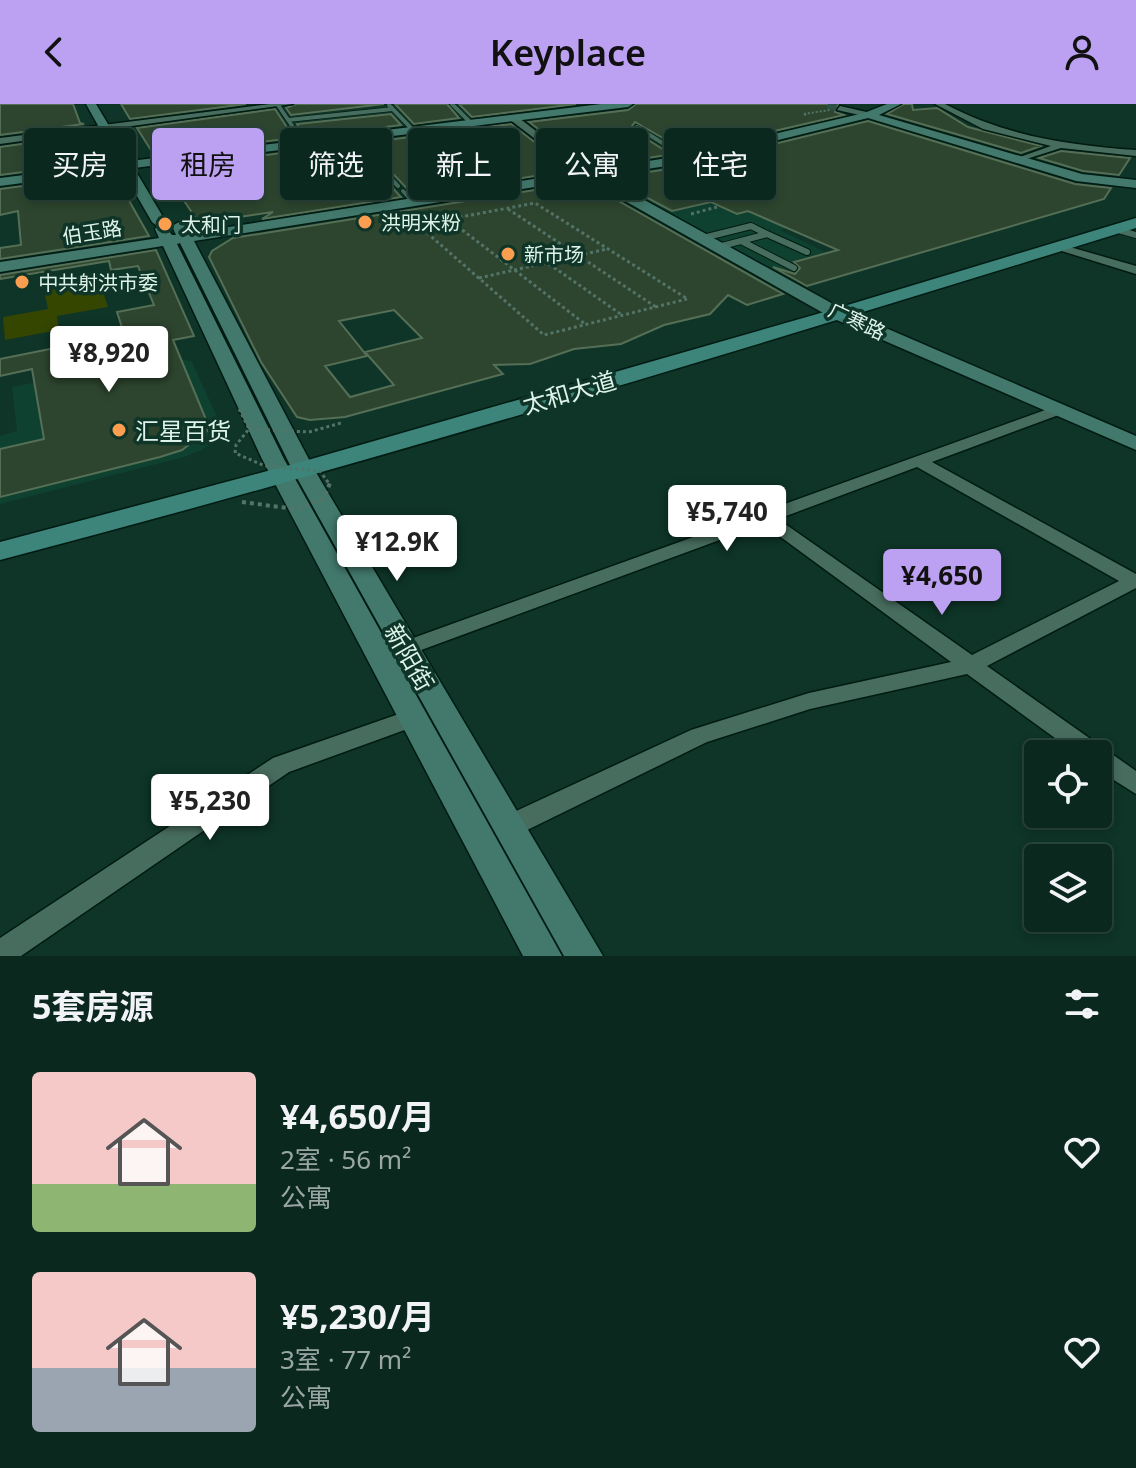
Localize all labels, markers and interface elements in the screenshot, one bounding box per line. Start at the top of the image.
text: Keyplace [490,28,646,77]
icon: back [32,30,76,74]
icon: person [1060,30,1104,74]
chip: 买房 [24,128,136,200]
chip: 租房 [152,128,264,200]
chip: 筛选 [280,128,392,200]
chip: 新上 [408,128,520,200]
chip: 公寓 [536,128,648,200]
chip: 住宅 [664,128,776,200]
place label: 洪明米粉 [381,209,461,236]
place label: 太和门 [181,211,241,238]
marker: 洪明米粉 [356,213,374,231]
street label: 伯玉路 [60,214,124,250]
marker: 太和门 [156,215,174,233]
place label: 新市场 [524,241,584,268]
marker: 新市场 [499,245,517,263]
place label: 中共射洪市委 [38,269,158,296]
marker: 中共射洪市委 [13,273,31,291]
street label: 广寒路 [824,296,890,346]
pin: ¥8,920 [44,326,174,394]
text: ¥8,920 [68,334,150,370]
street label: 太和大道 [518,363,620,421]
place label: 汇星百货 [135,414,231,447]
marker: 汇星百货 [110,421,128,439]
pin: ¥5,740 [662,485,792,553]
text: ¥5,740 [686,493,768,529]
pin: ¥12.9K [332,515,462,583]
text: ¥12.9K [355,523,439,559]
pin: ¥4,650 [877,549,1007,617]
text: ¥4,650 [901,557,983,593]
street label: 新阳街 [378,618,442,696]
map controls [1024,740,1112,932]
button: locate [1024,740,1112,828]
pin: ¥5,230 [145,774,275,842]
text: ¥5,230 [169,782,251,818]
button: layers [1024,844,1112,932]
icon: filters [1060,982,1104,1026]
text: 5套房源 [32,983,153,1029]
text: ¥4,650/月 [280,1093,435,1139]
icon: home [96,1104,192,1200]
icon: heart [1060,1130,1104,1174]
text: 2室 · 56 m² [280,1141,411,1177]
text: 公寓 [280,1179,332,1215]
text: ¥5,230/月 [280,1293,435,1339]
icon: home [96,1304,192,1400]
icon: heart [1060,1330,1104,1374]
text: 3室 · 77 m² [280,1341,411,1377]
text: 公寓 [280,1379,332,1415]

